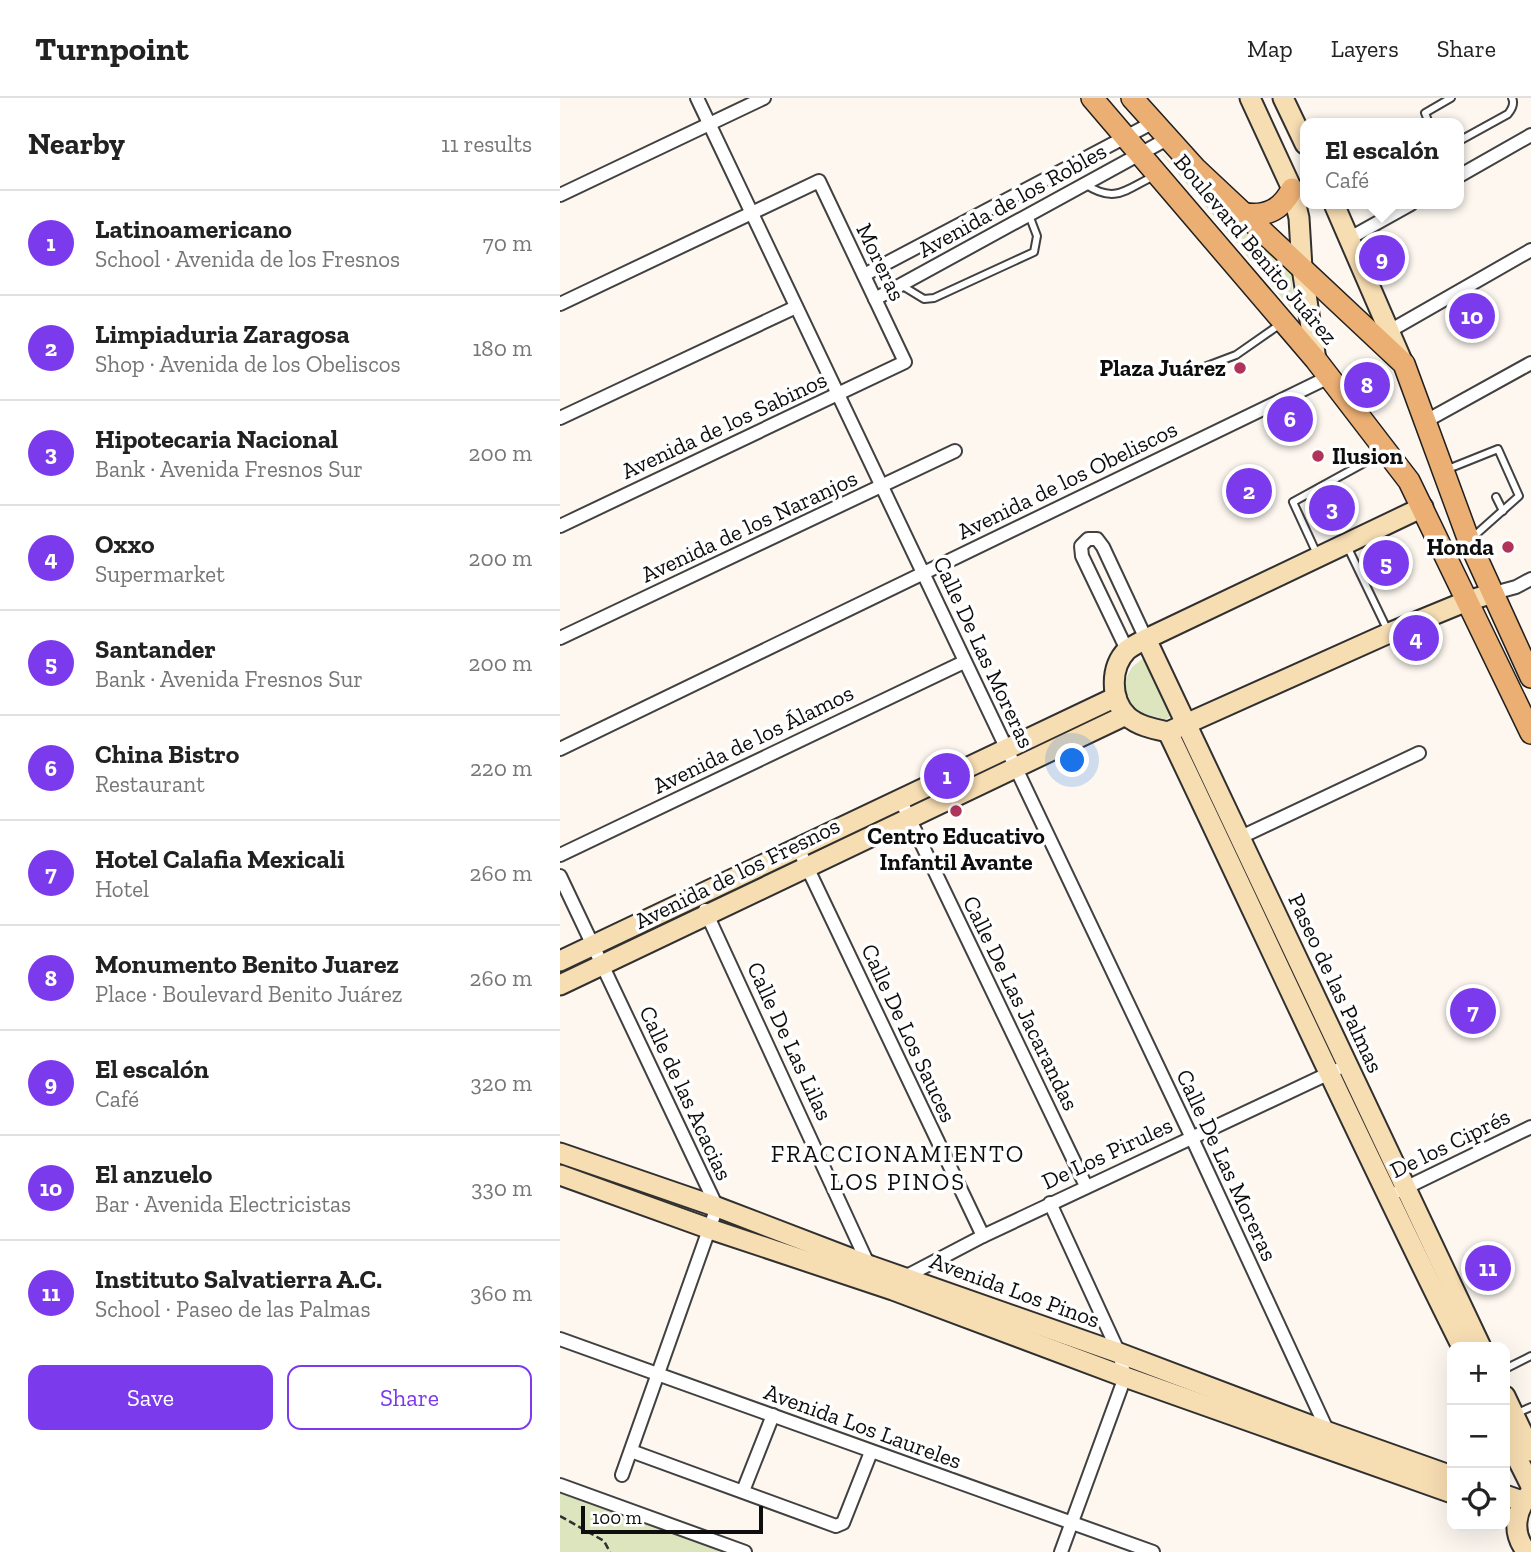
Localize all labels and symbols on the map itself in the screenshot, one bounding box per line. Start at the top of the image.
street label: Avenida de los Robles [913,137,1111,263]
street label: Boulevard Benito Juárez [1168,148,1344,350]
street label: Moreras [850,219,912,305]
pin: 9 [1359,232,1405,284]
pin: 10 [1449,290,1495,342]
place label: Plaza Juárez [1100,354,1226,382]
pin: 8 [1344,359,1390,411]
marker: Plaza Juárez [1232,360,1248,376]
street label: Avenida de los Sabinos [617,365,831,485]
pin: 6 [1267,393,1313,445]
street label: Avenida de los Obeliscos [952,415,1182,545]
place label: Ilusion [1332,442,1404,470]
marker: Ilusion [1310,448,1326,464]
street label: Avenida de los Naranjos [636,464,862,588]
pin: 2 [1226,465,1272,517]
pin: 3 [1309,482,1355,534]
place label: Honda [1427,533,1494,561]
pin: 5 [1363,537,1409,589]
marker: Honda [1500,539,1516,555]
street label: Calle De Las Moreras [927,552,1041,752]
pin: 4 [1393,612,1439,664]
street label: Avenida de los Álamos [648,678,858,800]
your location [1055,743,1089,777]
pin: 1 [924,750,970,802]
marker: Centro Educativo Infantil Avante [948,803,964,819]
street label: Avenida de los Fresnos [630,811,844,935]
place label: Centro Educativo Infantil Avante [867,822,1045,876]
street label: Paseo de las Palmas [1282,889,1390,1077]
street label: Calle De Las Jacarandas [957,891,1085,1115]
street label: Calle De Los Sauces [855,939,963,1127]
street label: Calle De Las Lilas [741,957,839,1125]
pin: 7 [1450,985,1496,1037]
street label: Calle de las Acacias [633,1001,739,1185]
street label: Calle De Las Moreras [1170,1065,1284,1265]
street label: De los Ciprés [1385,1102,1515,1184]
street label: De Los Pirules [1037,1110,1177,1196]
district label: FRACCIONAMIENTO LOS PINOS [771,1139,1025,1196]
pin: 11 [1465,1242,1511,1294]
street label: Avenida Los Pinos [926,1246,1104,1334]
street label: Avenida Los Laureles [760,1377,966,1475]
scale bar [581,1503,763,1535]

